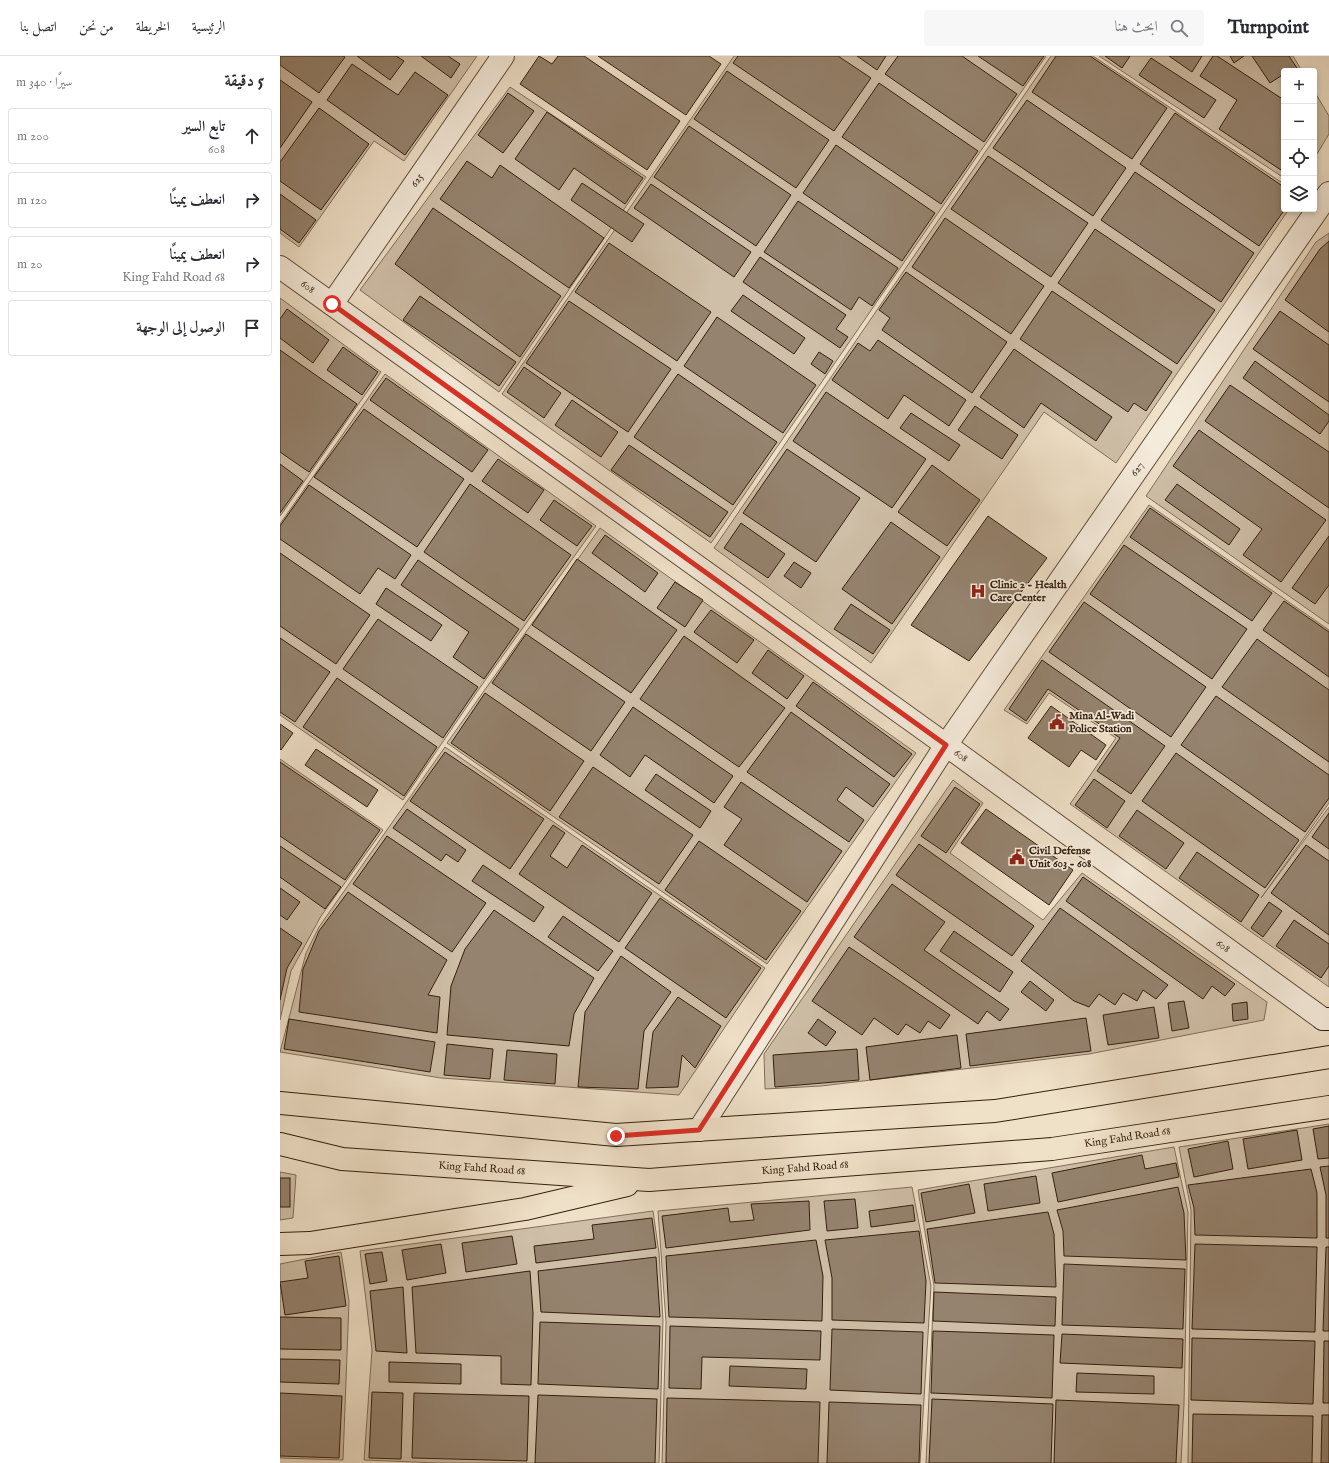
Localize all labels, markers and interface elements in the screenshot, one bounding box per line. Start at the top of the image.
search box [924,10,1204,46]
text: Turnpoint [1228,16,1309,40]
text: ابحث هنا [1114,17,1158,36]
icon: search [1168,17,1190,39]
text: اتصل بنا [20,18,57,36]
text: من نحن [79,18,114,36]
text: الخريطة [136,18,170,36]
text: الرئيسية [192,18,225,36]
map controls [1281,68,1317,212]
button: + [1281,68,1317,104]
text: 5 دقيقة [224,71,264,92]
text: سيرًا · 340 m [16,74,72,91]
button: − [1281,104,1317,140]
text: تابع السير [183,117,225,136]
icon: ahead [241,125,263,147]
text: 200 m [17,128,49,145]
button: locate [1281,140,1317,176]
text: 608 [208,141,225,158]
street label: 625 [407,171,427,190]
button: layers [1281,176,1317,212]
icon: right [241,189,263,211]
text: انعطف يمينًا [169,190,225,209]
text: 120 m [17,192,47,209]
text: انعطف يمينًا [169,245,225,264]
icon: right [241,253,263,275]
text: 20 m [17,256,42,273]
text: King Fahd Road 68 [122,269,225,286]
street label: 608 [298,277,318,297]
route start [323,295,341,313]
icon: arrive [241,317,263,339]
text: الوصول إلى الوجهة [136,318,225,337]
street label: 627 [1127,459,1147,479]
place label: Clinic 2 - Health Care Center [990,578,1067,605]
hospital icon: Clinic 2 - Health Care Center [969,582,987,600]
place label: Mina Al-Wadi Police Station [1069,709,1134,736]
public building icon: Mina Al-Wadi Police Station [1048,713,1066,731]
street label: 608 [951,746,971,766]
place label: Civil Defense Unit 603 - 608 [1028,844,1091,871]
public building icon: Civil Defense Unit 603 - 608 [1008,848,1026,866]
street label: 608 [1213,936,1233,956]
street label: King Fahd Road 68 [1083,1124,1172,1151]
route end [607,1127,625,1145]
street label: King Fahd Road 68 [761,1158,849,1178]
street label: King Fahd Road 68 [438,1159,526,1179]

